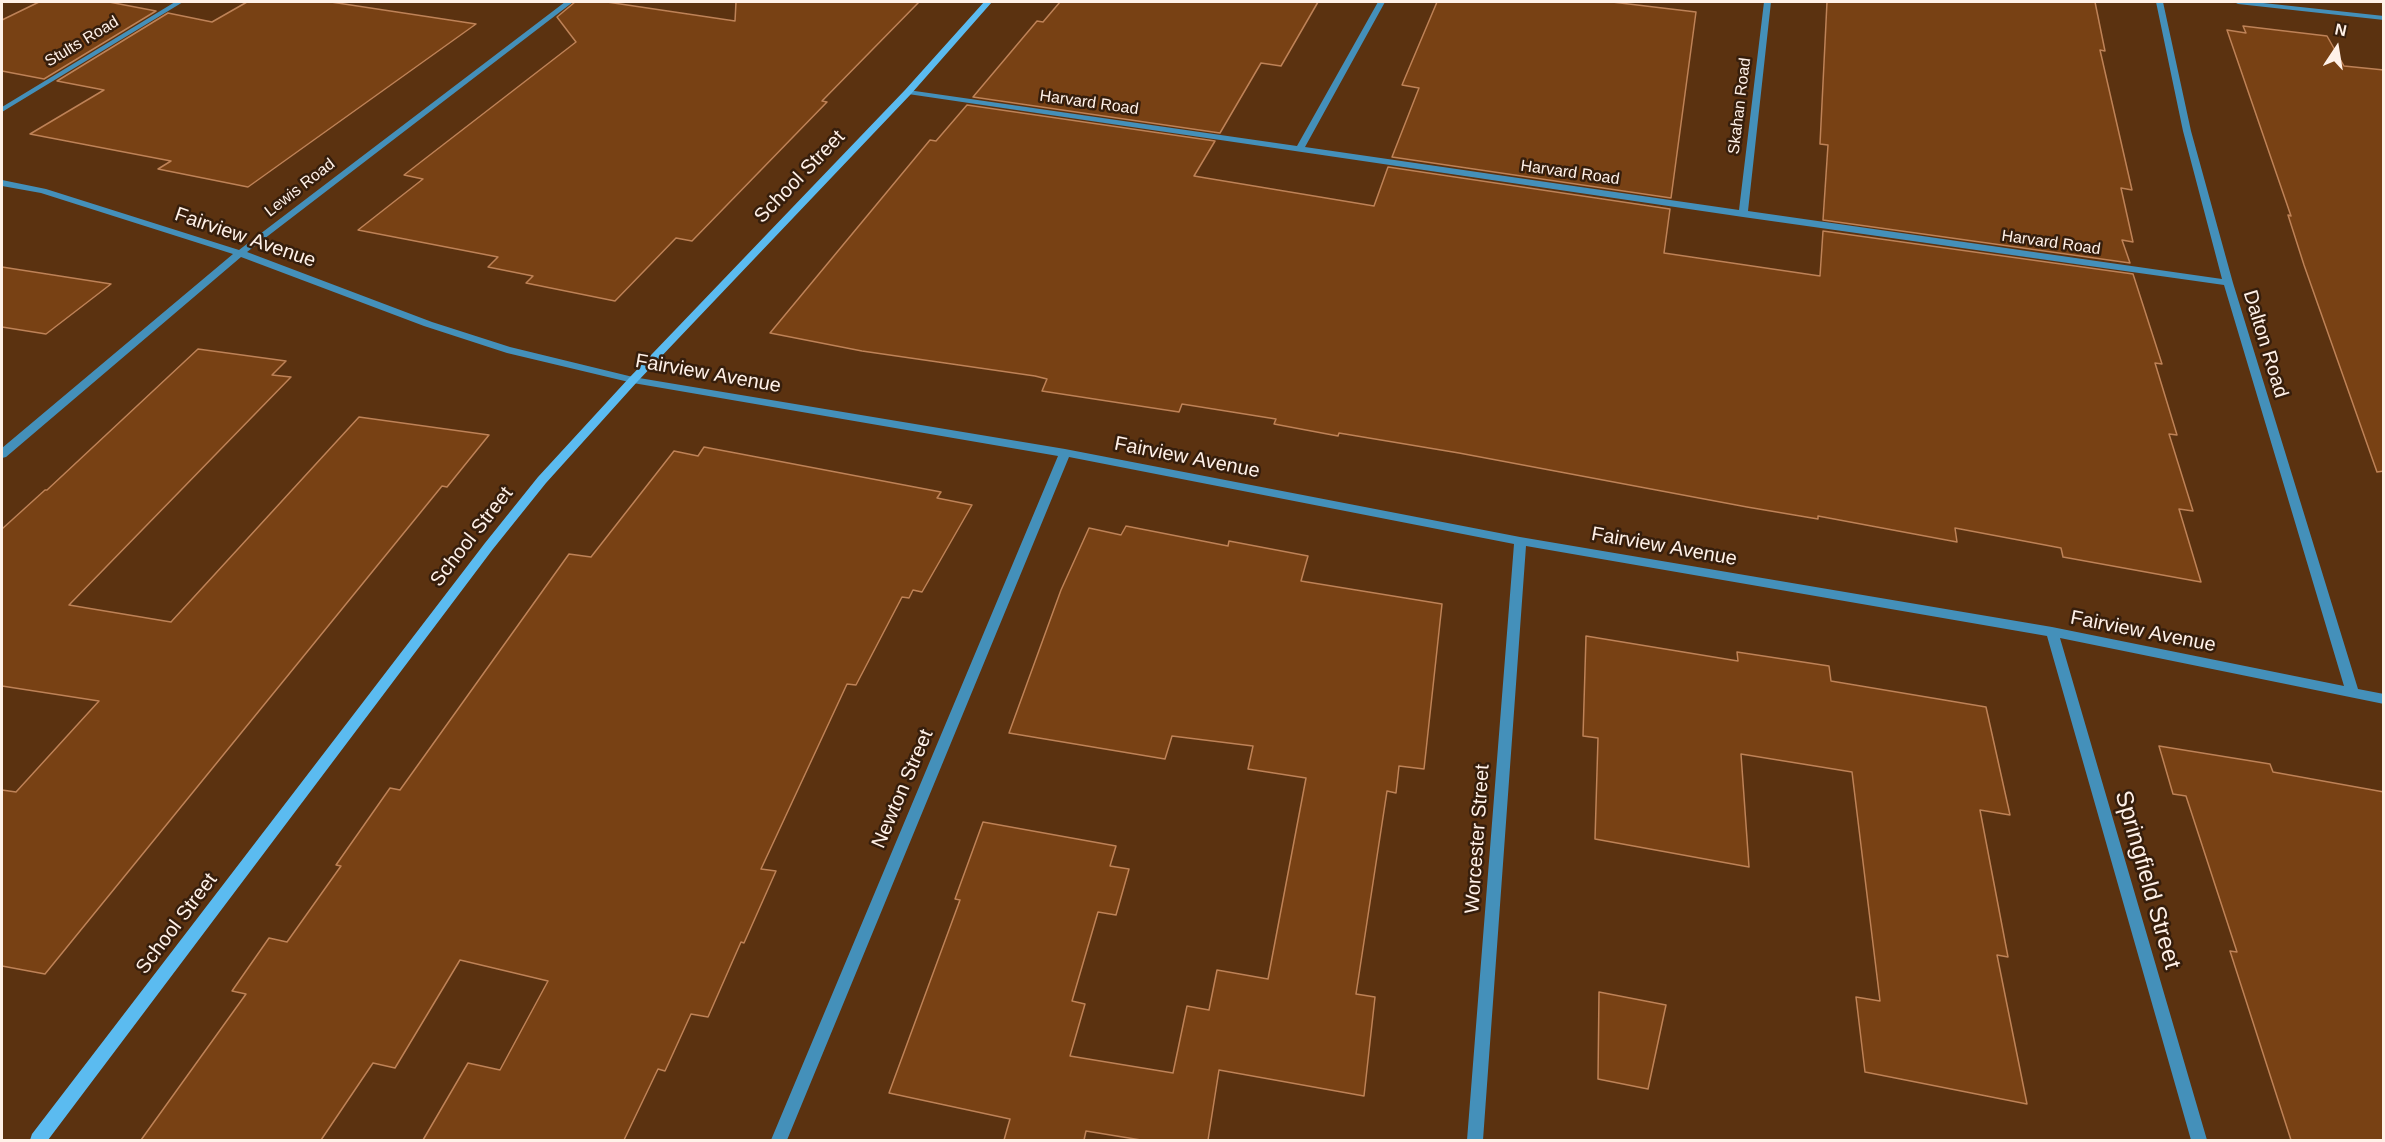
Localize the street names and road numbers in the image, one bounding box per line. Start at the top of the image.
street label: Stults Road [42,12,122,72]
street label: Skahan Road [1725,57,1755,155]
street label: Harvard Road [1038,87,1140,119]
street label: School Street [750,125,850,229]
street label: Lewis Road [261,155,339,221]
street label: Harvard Road [1519,157,1621,189]
street label: Fairview Avenue [171,203,319,273]
street label: Harvard Road [2000,227,2102,259]
street label: Dalton Road [2237,287,2293,401]
street label: Fairview Avenue [633,349,783,399]
street label: Fairview Avenue [1112,432,1262,484]
street label: School Street [426,482,518,592]
street label: Fairview Avenue [1589,522,1739,572]
street label: Fairview Avenue [2068,606,2218,658]
street label: Newton Street [867,726,939,852]
street label: Worcester Street [1461,764,1495,914]
street label: Springfield Street [2108,788,2186,972]
street label: School Street [131,869,223,979]

